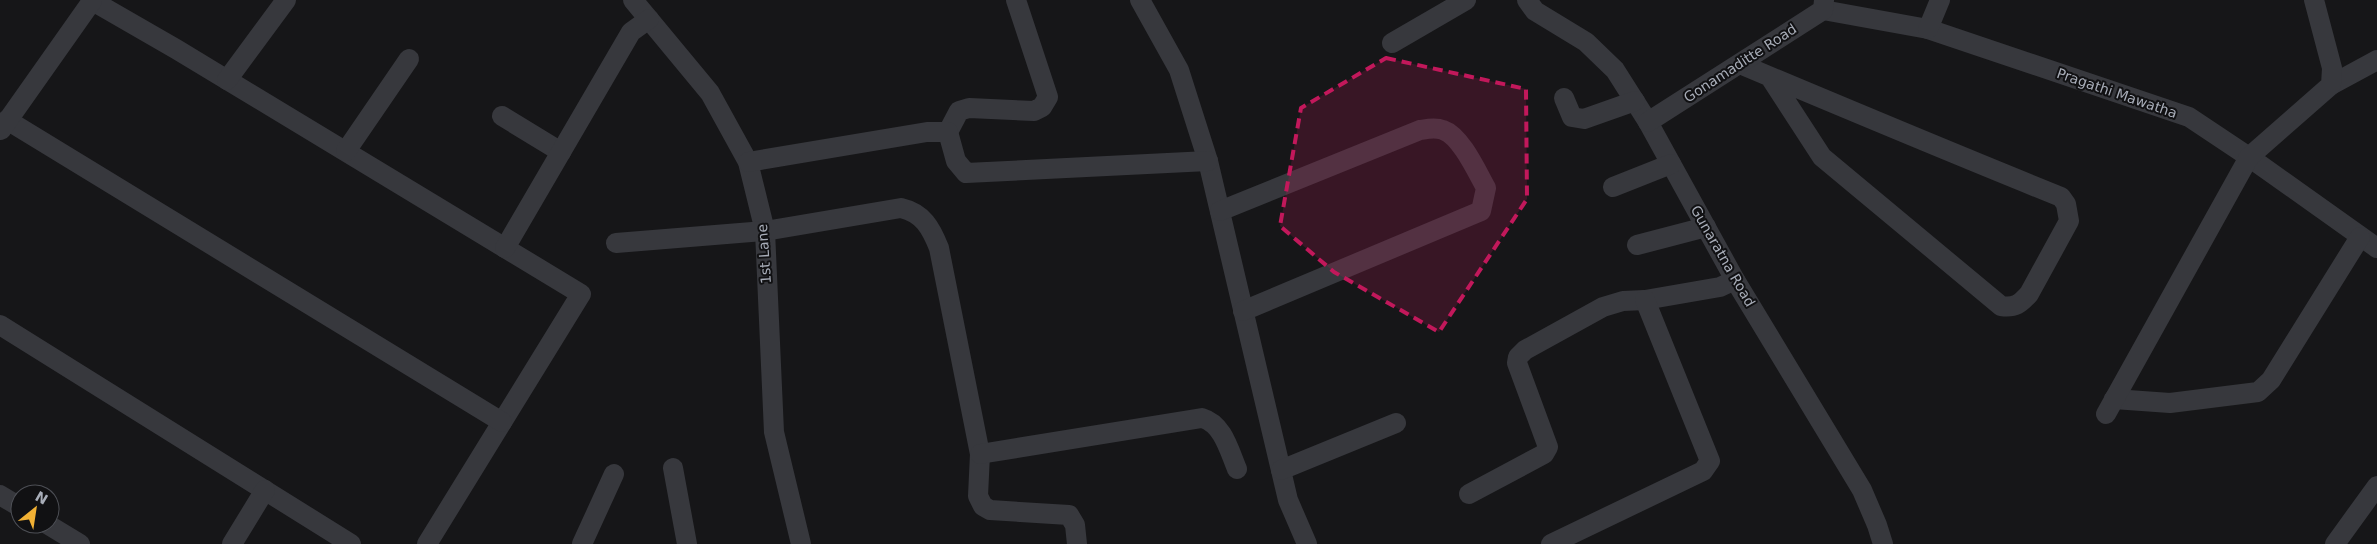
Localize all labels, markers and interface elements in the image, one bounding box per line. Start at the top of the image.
street label: Gonamaditte Road [1681,21,1799,105]
street label: Pragathi Mawatha [2055,65,2179,121]
street label: Gunaratna Road [1688,203,1758,309]
street label: 1st Lane [754,224,774,284]
north arrow [10,484,60,534]
text: N [32,488,51,508]

